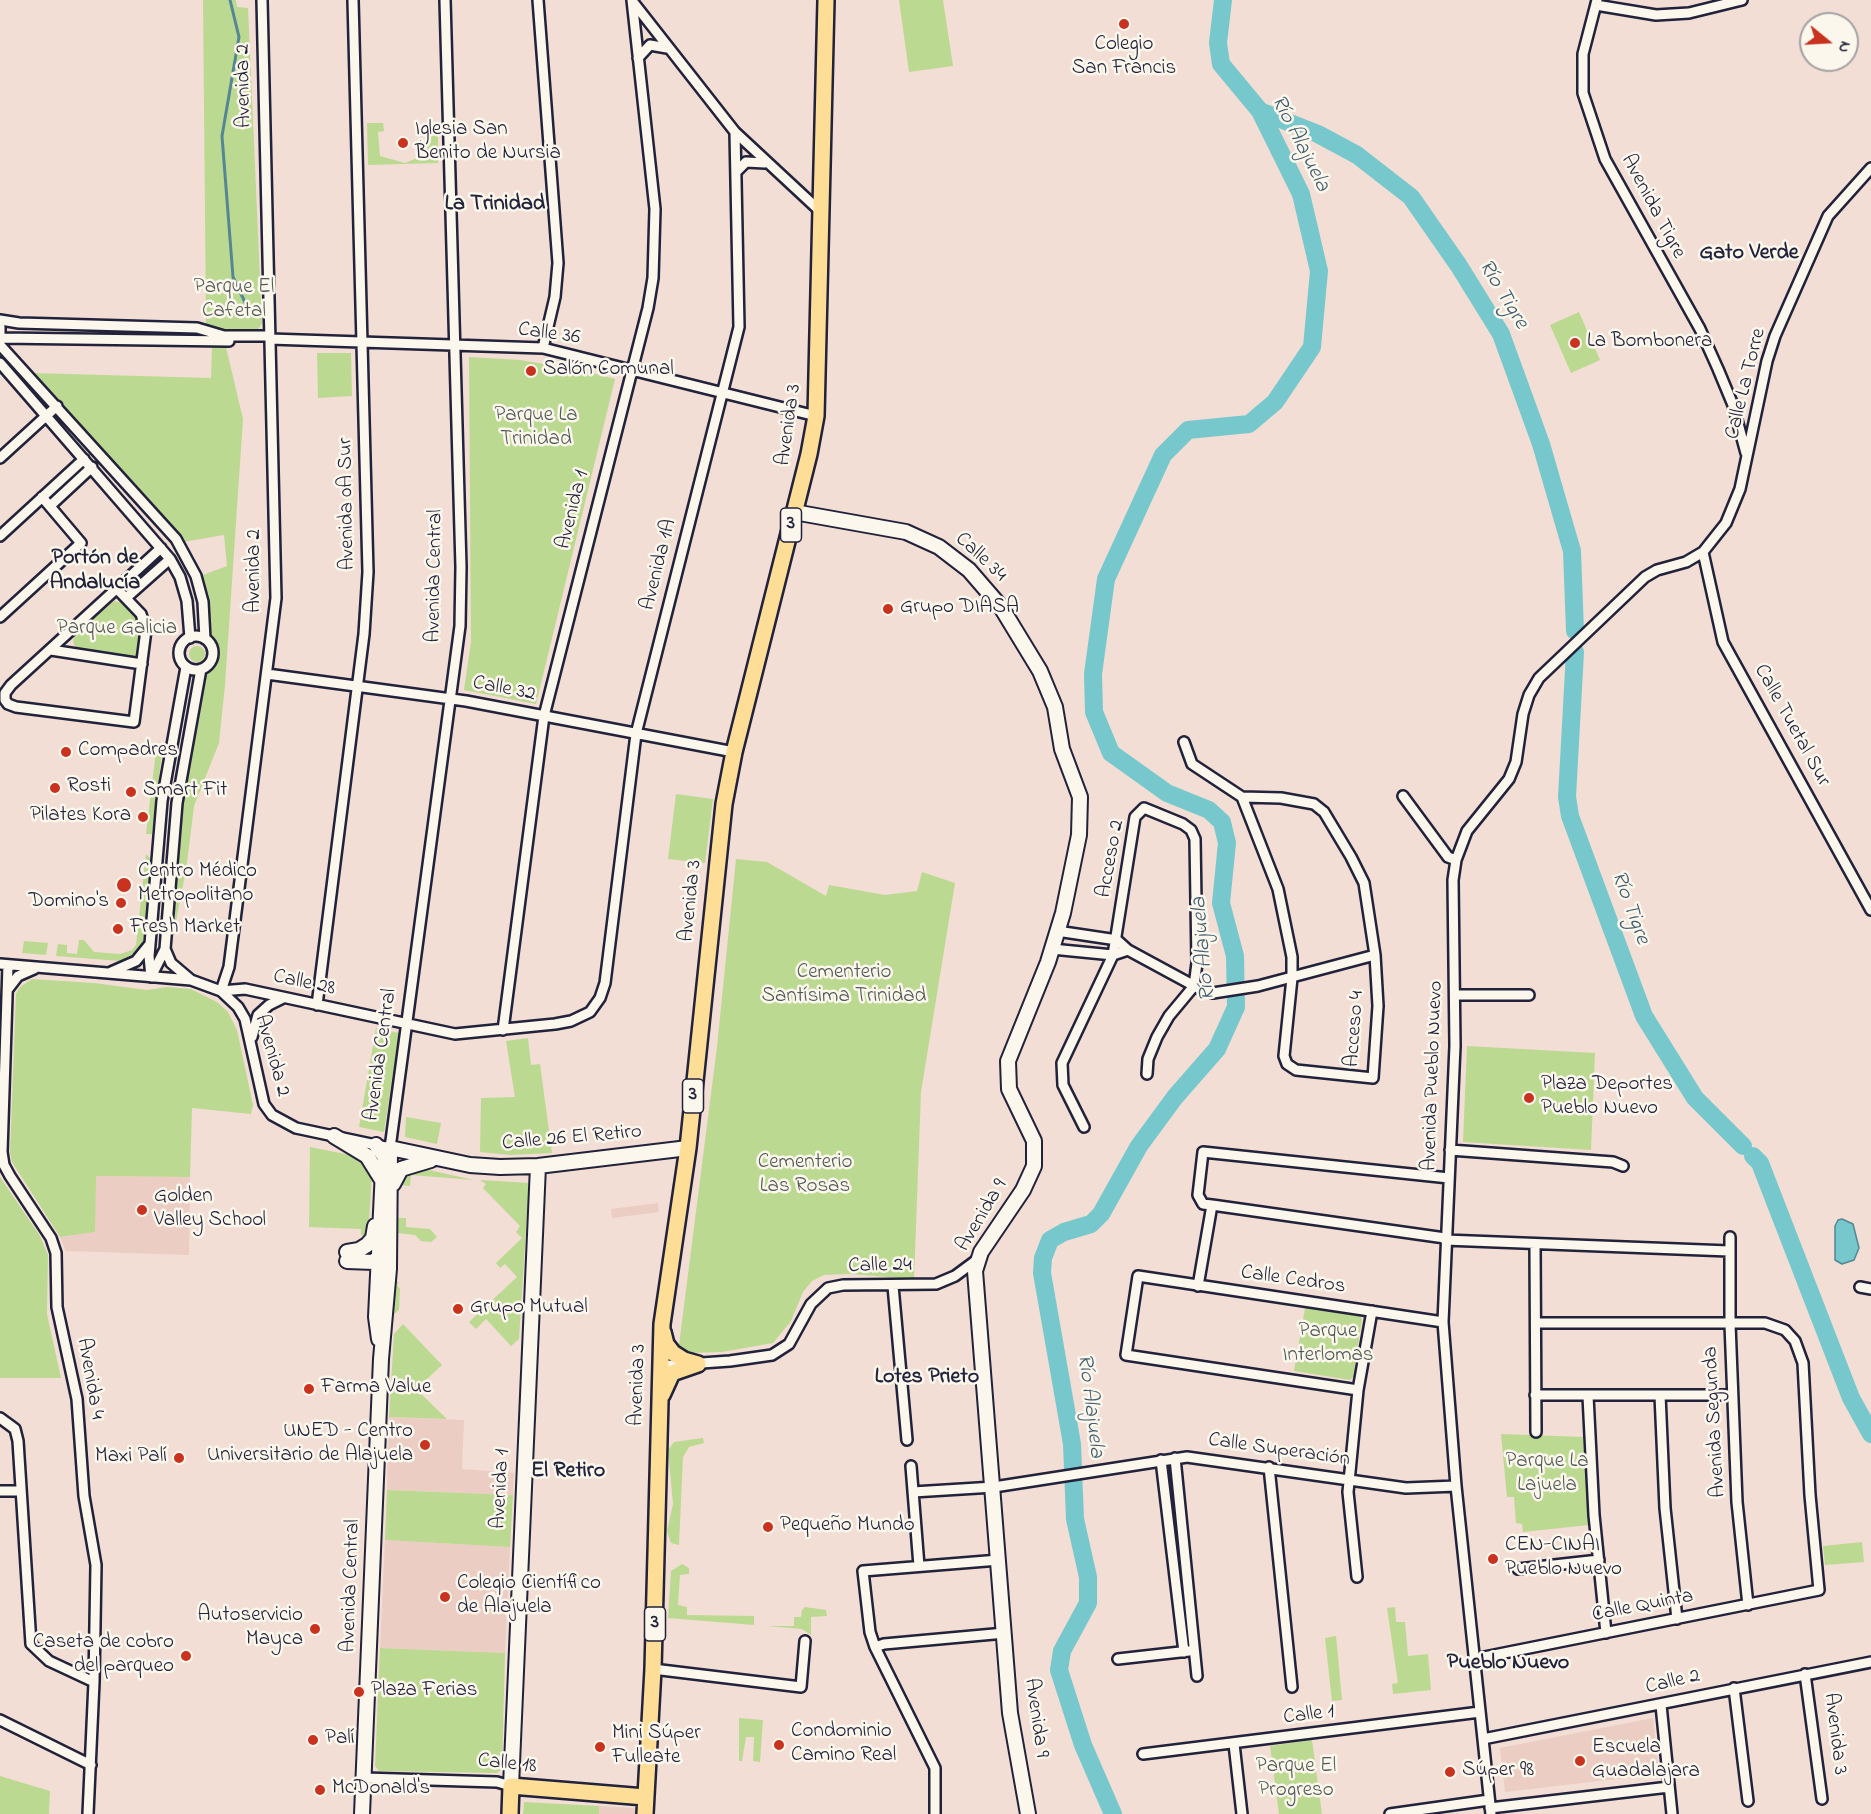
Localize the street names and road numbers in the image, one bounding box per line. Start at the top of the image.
street label: Avenida 2 [232,44,258,128]
street label: Avenida Tigre [1614,150,1690,264]
street label: Calle 36 [516,318,582,352]
street label: Calle La Torre [1721,326,1773,442]
street label: Avenida 3 [772,383,808,467]
street label: Avenida 0A Sur [334,437,362,571]
street label: Avenida 1 [552,468,596,552]
road number: 3 [780,508,802,542]
street label: Avenida Central [422,509,450,643]
street label: Avenida 1A [636,517,684,613]
street label: Calle 34 [949,528,1011,588]
street label: Avenida 2 [243,529,269,613]
street label: Calle Tuetal Sur [1747,660,1835,792]
street label: Calle 32 [470,672,538,708]
street label: Acceso 2 [1093,818,1131,900]
street label: Avenida 3 [675,859,709,943]
street label: Calle 28 [271,965,337,1003]
street label: Avenida Pueblo Nuevo [1418,980,1450,1172]
street label: Avenida Central [360,987,404,1123]
street label: Acceso 4 [1341,990,1371,1068]
street label: Avenida 2 [247,1012,295,1100]
road number: 3 [682,1079,704,1113]
street label: Calle 26 El Retiro [501,1120,643,1158]
street label: Avenida 9 [952,1175,1014,1257]
street label: Calle 24 [848,1254,912,1280]
street label: Calle Cedros [1239,1261,1347,1301]
street label: Avenida 4 [69,1336,109,1422]
street label: Avenida 3 [625,1343,653,1427]
street label: Avenida Segunda [1699,1346,1733,1498]
street label: Calle Superación [1206,1429,1352,1473]
street label: Avenida 1 [487,1448,517,1530]
street label: Avenida Central [337,1519,367,1653]
street label: Calle Quinta [1590,1585,1696,1629]
road number: 3 [644,1607,666,1641]
street label: Calle 2 [1643,1665,1703,1701]
street label: Avenida 9 [1017,1677,1053,1759]
street label: Avenida 3 [1816,1692,1852,1776]
street label: Calle 1 [1282,1700,1336,1732]
street label: Calle 18 [476,1749,538,1781]

